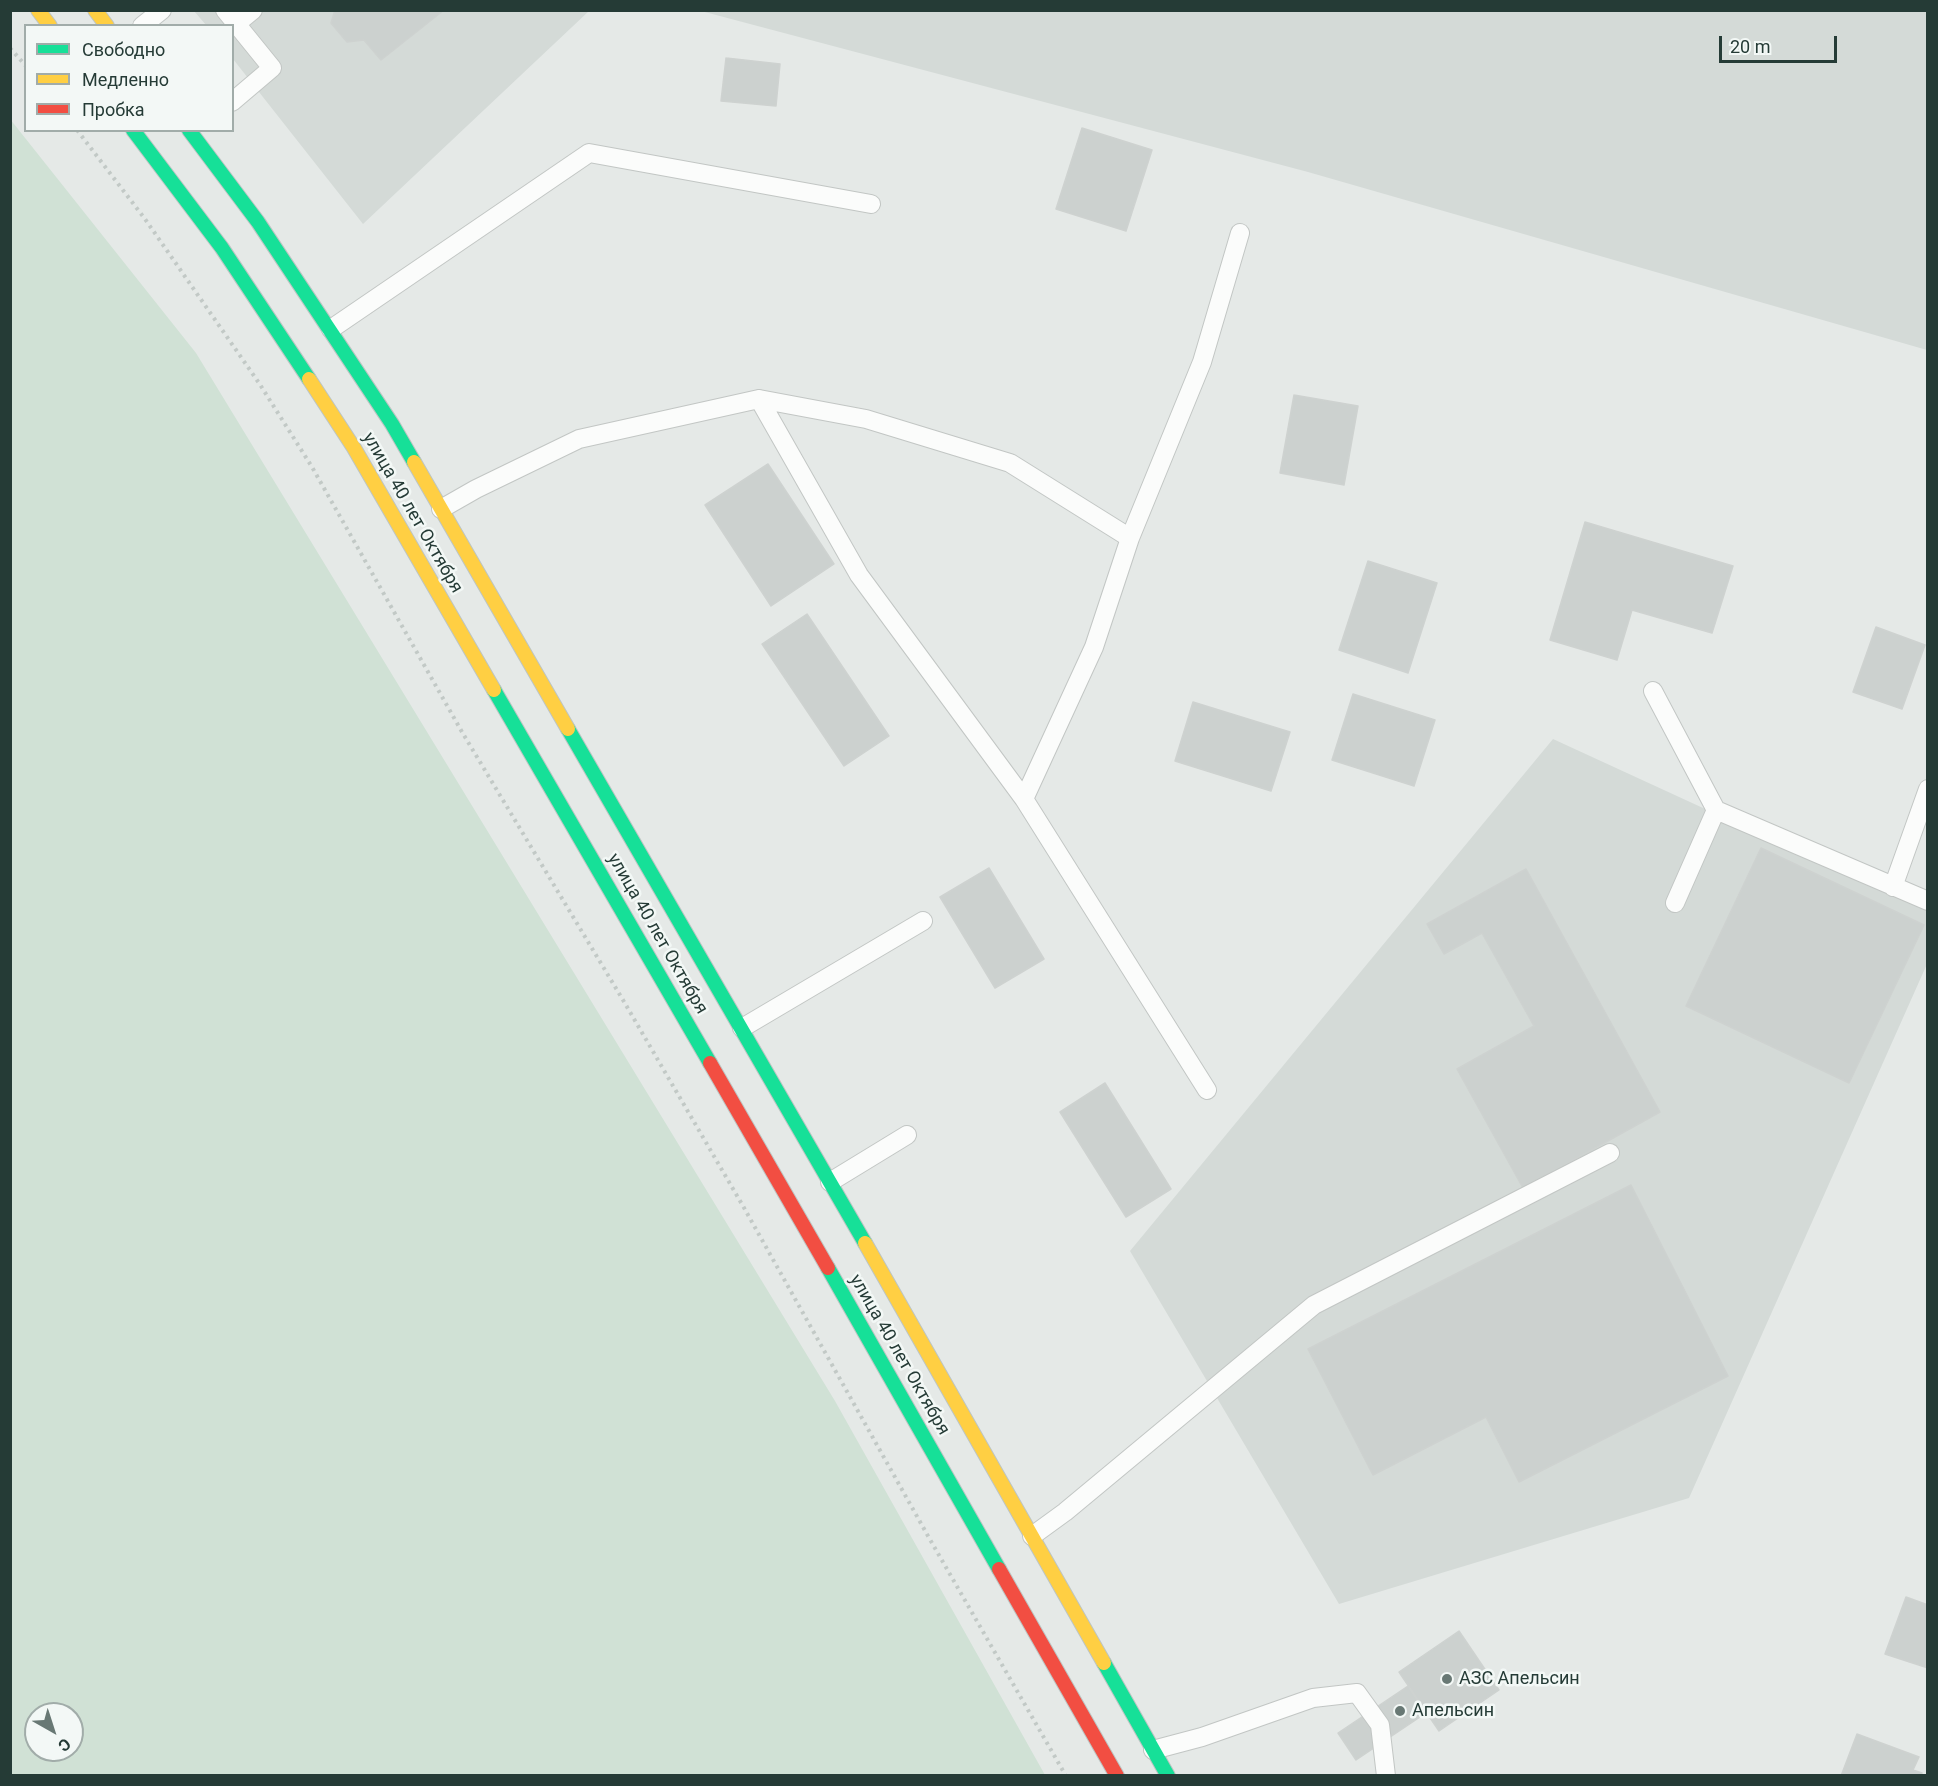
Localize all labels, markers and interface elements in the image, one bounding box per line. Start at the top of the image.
legend [24,24,234,132]
scale bar [1722,24,1840,62]
text: 20 m [1730,36,1770,57]
text: Свободно [82,39,165,60]
text: Медленно [82,69,169,90]
text: Пробка [82,99,145,120]
street label: улица 40 лет Октября [357,429,467,597]
street label: улица 40 лет Октября [602,850,712,1018]
street label: улица 40 лет Октября [844,1271,954,1439]
place label: АЗС Апельсин [1459,1668,1580,1690]
marker: АЗС Апельсин [1440,1672,1454,1686]
place label: Апельсин [1412,1700,1494,1722]
north arrow [24,1702,84,1762]
marker: Апельсин [1393,1704,1407,1718]
text: С [54,1734,74,1755]

